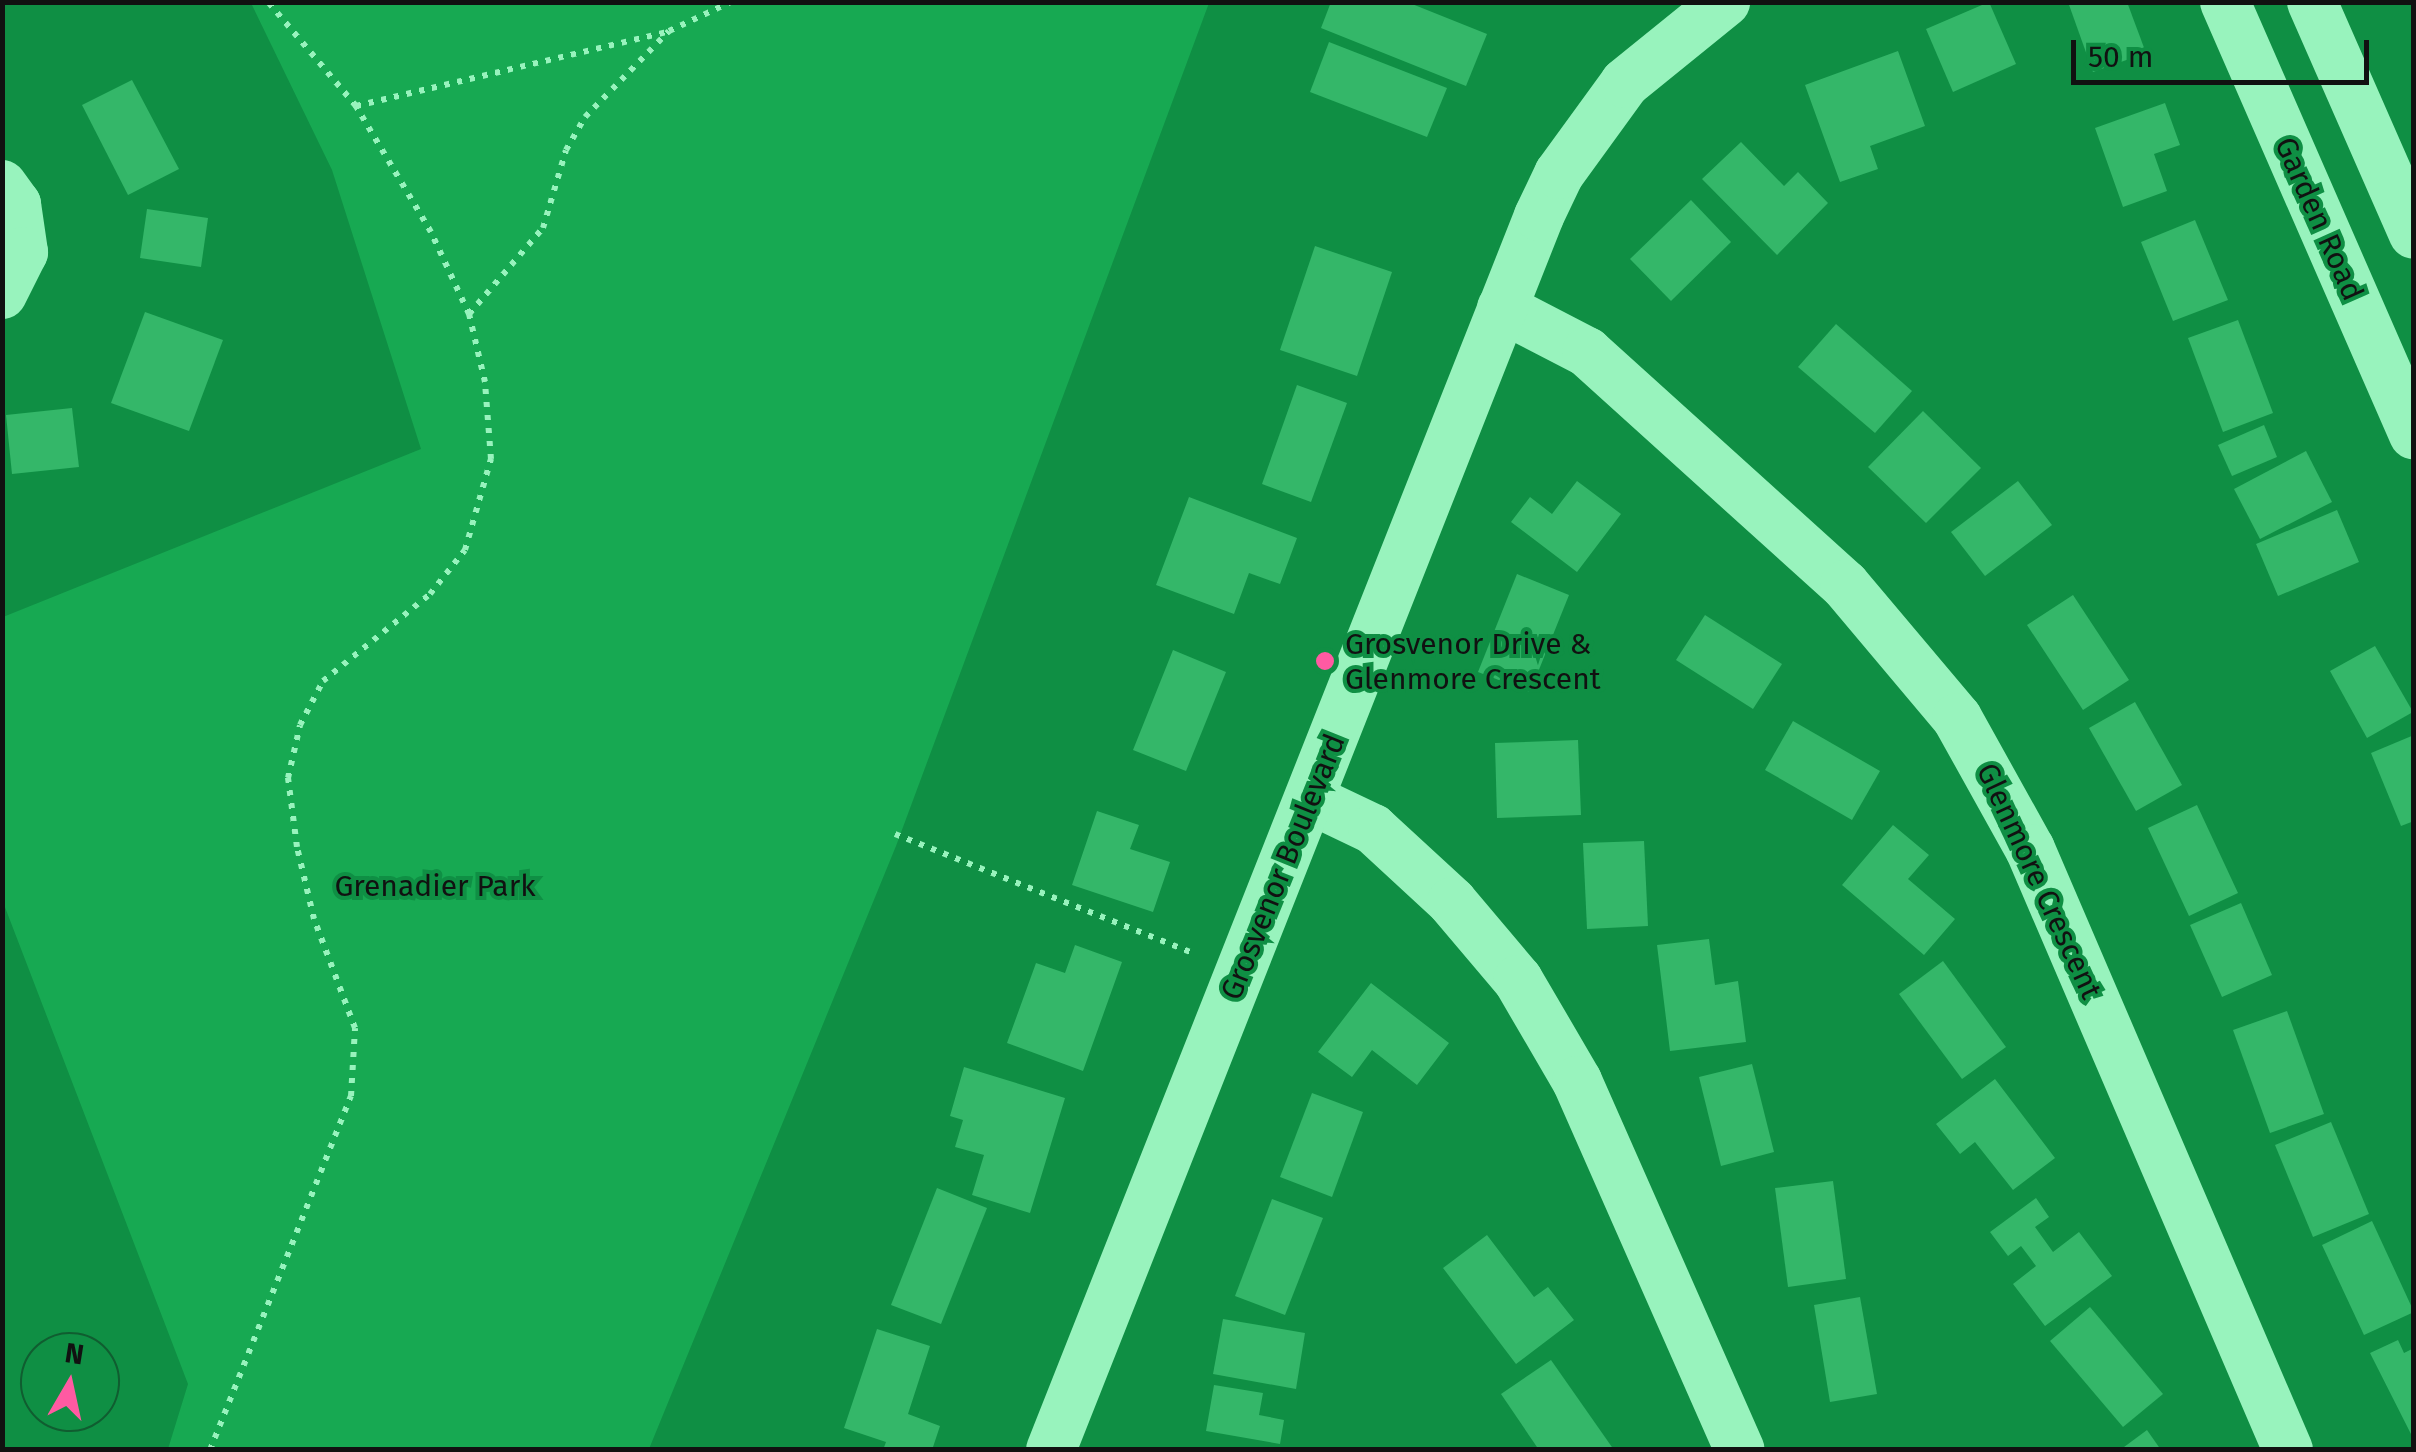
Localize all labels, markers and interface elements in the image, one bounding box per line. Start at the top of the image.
scale bar [2076,20,2374,82]
text: 50 m [2088,39,2153,75]
street label: Garden Road [2267,132,2371,306]
place label: Grosvenor Drive & Glenmore Crescent [1345,626,1601,696]
marker: Grosvenor Drive & Glenmore Crescent [1314,650,1336,672]
street label: Grosvenor Boulevard [1213,729,1353,1005]
street label: Glenmore Crescent [1969,758,2109,1004]
park label: Grenadier Park [334,868,536,904]
north arrow [20,1332,120,1432]
text: N [63,1336,86,1372]

